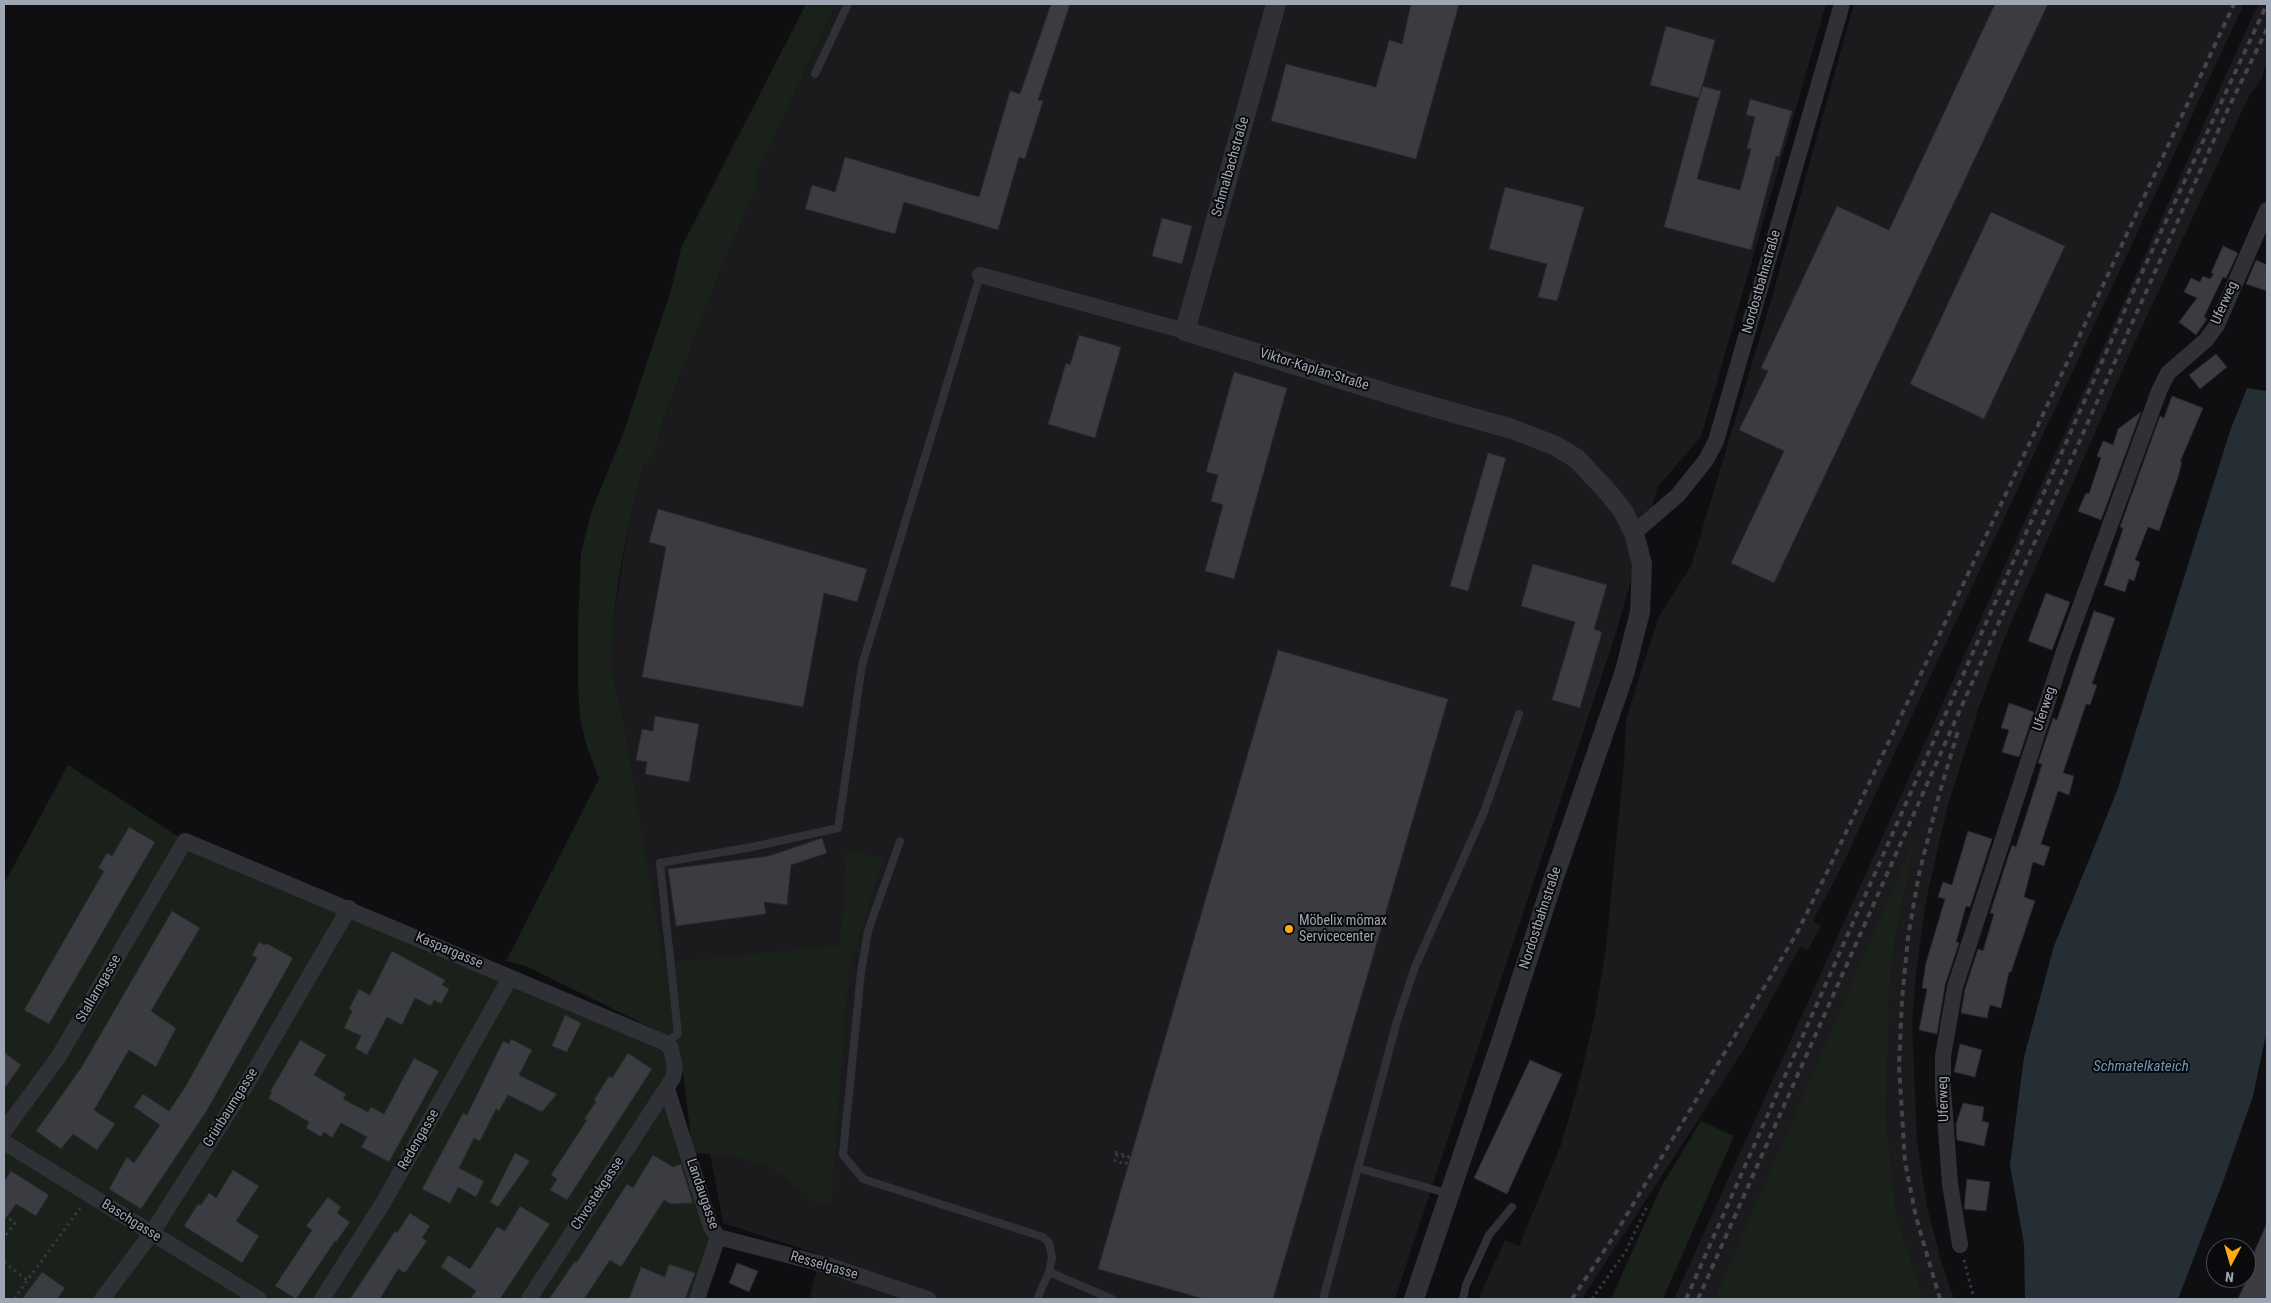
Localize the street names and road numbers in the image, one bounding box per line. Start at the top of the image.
street label: Schmalbachstraße [1209,115,1253,219]
street label: Nordostbahnstraße [1739,228,1785,336]
street label: Uferweg [2208,279,2242,327]
street label: Viktor-Kaplan-Straße [1257,345,1371,395]
street label: Uferweg [2030,685,2060,733]
street label: Nordostbahnstraße [1517,865,1565,971]
street label: Kaspargasse [413,929,485,973]
street label: Stallarngasse [73,952,125,1026]
street label: Grünbaumgasse [200,1065,262,1151]
street label: Uferweg [1935,1076,1953,1122]
street label: Redengasse [395,1107,443,1173]
street label: Chvostekgasse [568,1154,628,1234]
street label: Landaugasse [682,1157,722,1231]
street label: Baschgasse [98,1196,164,1246]
street label: Resselgasse [788,1248,860,1284]

